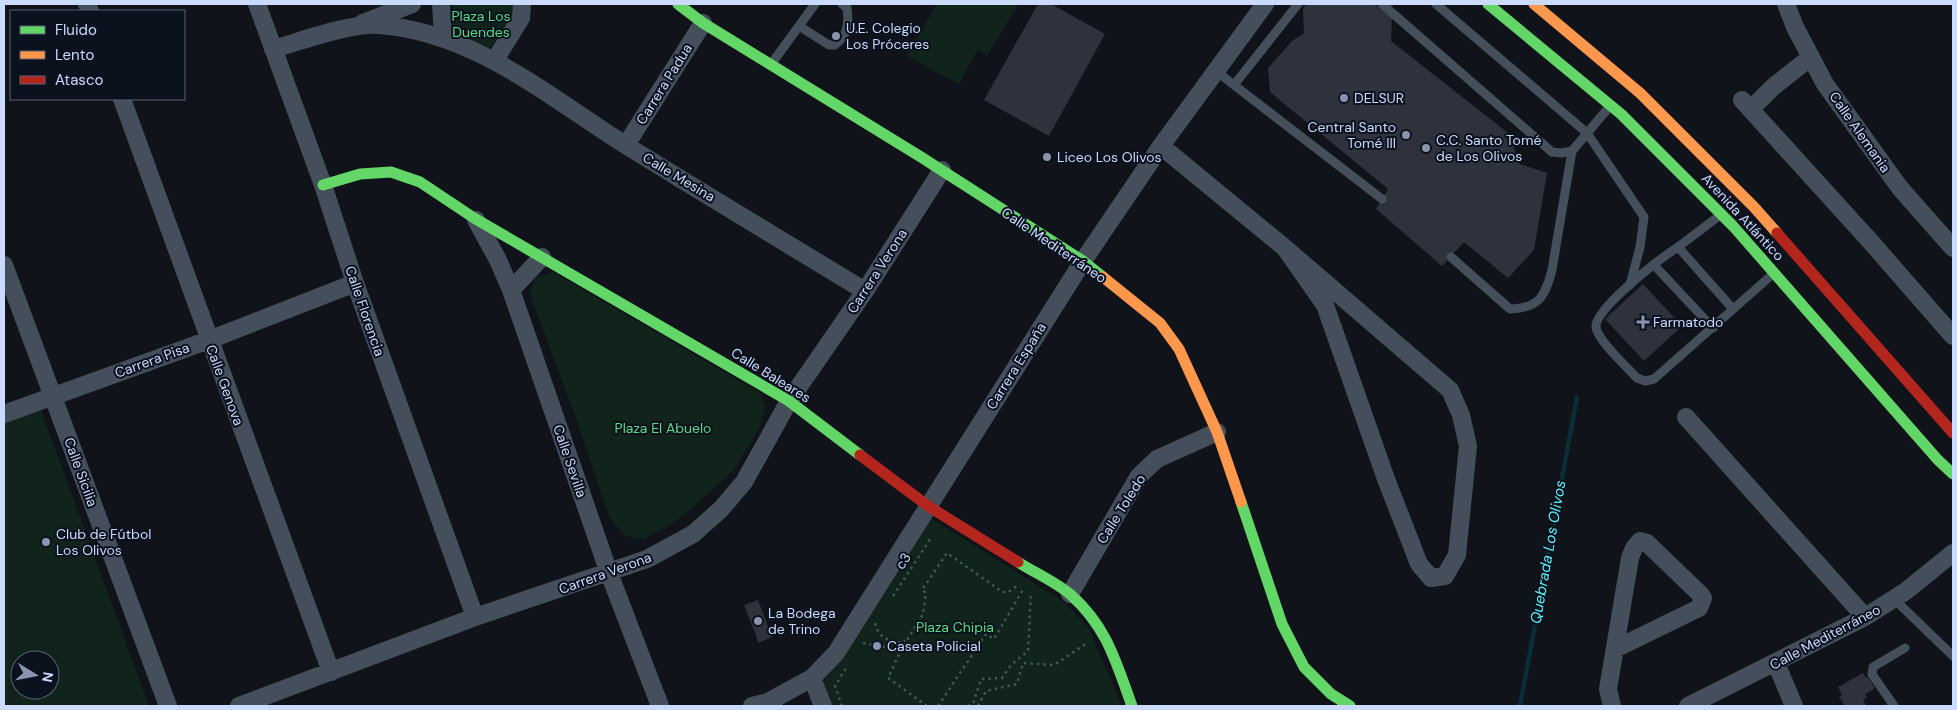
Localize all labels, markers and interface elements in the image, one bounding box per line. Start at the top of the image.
park label: Plaza Los Duendes [451,7,511,41]
legend [10,10,185,100]
place label: U.E. Colegio Los Próceres [846,19,929,53]
text: Fluido [55,20,97,40]
marker: U.E. Colegio Los Próceres [830,30,842,42]
street label: Carrera Padua [632,40,696,128]
text: Lento [55,45,94,65]
text: Atasco [55,70,103,90]
street label: Calle Alemania [1825,88,1895,176]
place label: DELSUR [1354,89,1404,107]
marker: DELSUR [1338,92,1350,104]
place label: Central Santo Tomé III [1307,118,1396,152]
marker: Central Santo Tomé III [1400,129,1412,141]
place label: C.C. Santo Tomé de Los Olivos [1436,131,1541,165]
marker: C.C. Santo Tomé de Los Olivos [1420,142,1432,154]
street label: Calle Mesina [640,148,718,206]
place label: Liceo Los Olivos [1057,148,1162,166]
marker: Liceo Los Olivos [1041,151,1053,163]
street label: Avenida Atlántico [1698,169,1788,265]
street label: Calle Mediterráneo [998,203,1110,287]
street label: Carrera Verona [843,225,911,317]
street label: Calle Florencia [341,263,389,359]
place label: Farmatodo [1653,313,1723,331]
marker: Farmatodo [1637,316,1649,328]
street label: Carrera España [982,319,1050,413]
street label: Carrera Pisa [112,338,192,382]
street label: Calle Genova [202,342,248,428]
street label: Calle Baleares [728,343,814,407]
park label: Plaza El Abuelo [615,419,711,437]
street label: Calle Sevilla [549,422,591,500]
street label: Calle Sicilia [60,435,102,509]
street label: Calle Toledo [1093,471,1149,547]
water label: Quebrada Los Olivos [1526,479,1570,625]
place label: Club de Fútbol Los Olivos [56,525,151,559]
marker: Club de Fútbol Los Olivos [40,536,52,548]
street label: Carrera Verona [556,548,654,598]
street label: c3 [891,549,915,573]
street label: Calle Mediterráneo [1766,600,1884,674]
place label: La Bodega de Trino [768,604,836,638]
marker: La Bodega de Trino [752,615,764,627]
park label: Plaza Chipia [916,618,994,636]
place label: Caseta Policial [887,637,981,655]
marker: Caseta Policial [871,640,883,652]
north arrow [10,650,60,700]
text: N [38,671,58,684]

